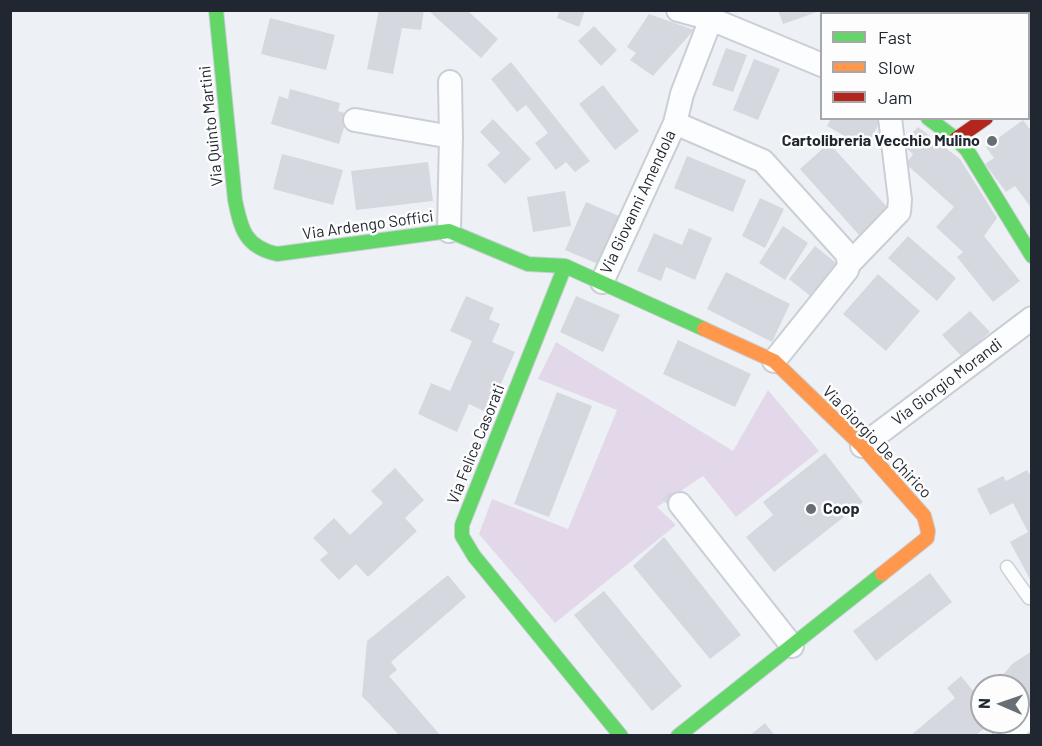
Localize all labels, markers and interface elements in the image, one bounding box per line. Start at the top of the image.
legend [820,12,1030,120]
text: Fast [878,26,912,48]
text: Slow [878,56,915,78]
street label: Via Quinto Martini [195,65,227,187]
text: Jam [878,86,912,108]
street label: Via Giovanni Amendola [596,127,680,277]
place label: Cartolibreria Vecchio Mulino [782,131,980,151]
marker: Cartolibreria Vecchio Mulino [985,134,999,148]
street label: Via Ardengo Soffici [301,206,435,244]
street label: Via Giorgio Morandi [888,334,1006,430]
street label: Via Felice Casorati [443,381,509,507]
street label: Via Giorgio De Chirico [818,382,936,502]
place label: Coop [823,499,860,519]
marker: Coop [804,502,818,516]
north arrow [970,674,1030,734]
text: N [974,698,993,709]

